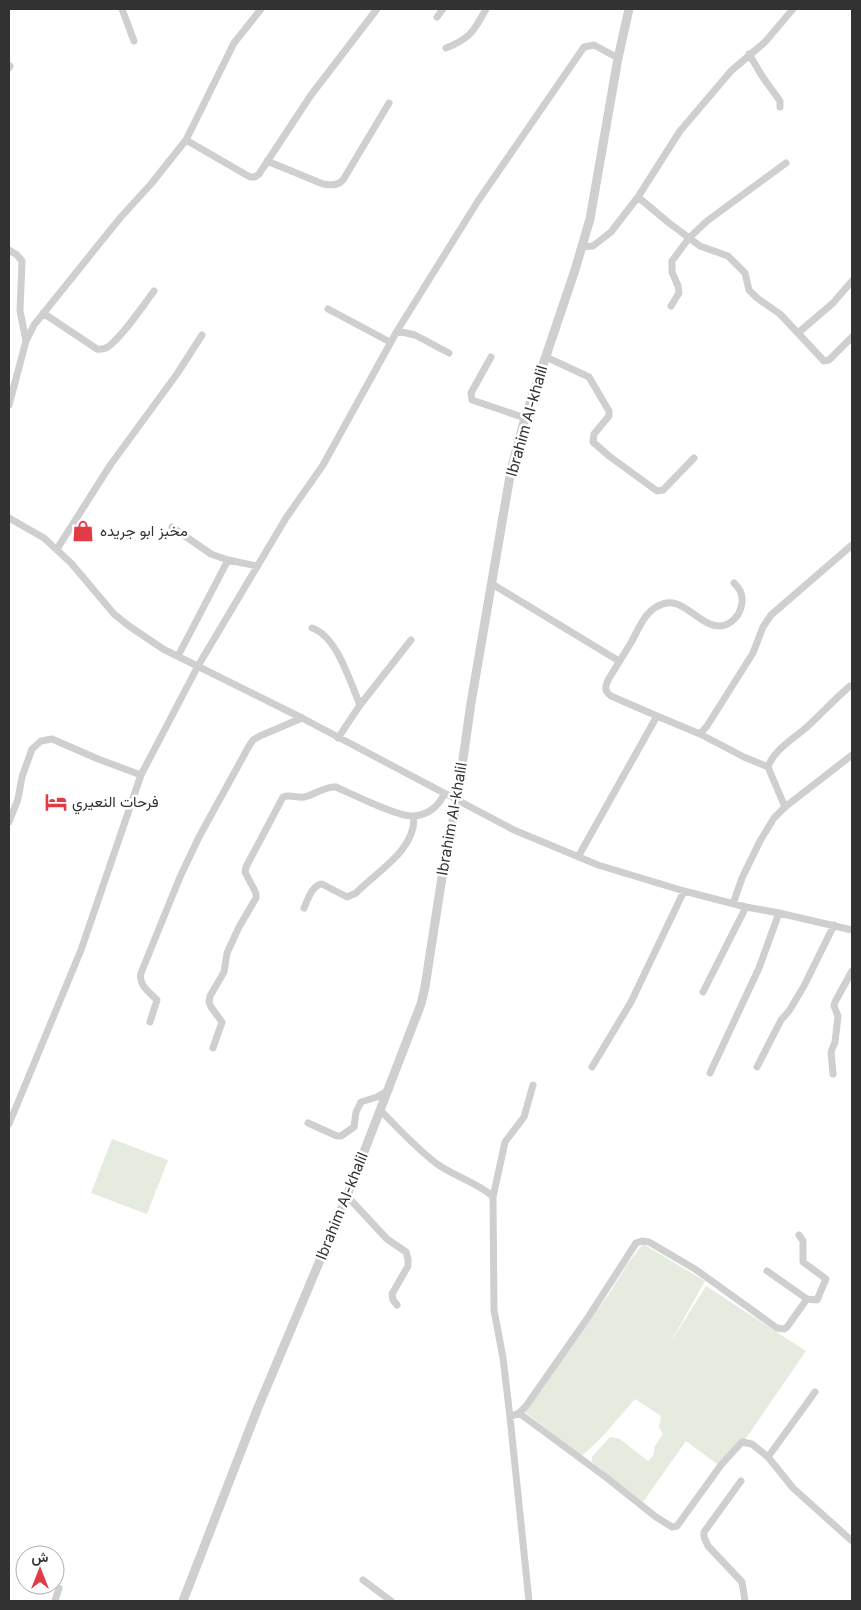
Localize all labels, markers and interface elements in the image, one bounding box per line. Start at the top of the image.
street label: Ibrahim Al-khalil [502,363,551,478]
shop icon: مخبز ابو جريده [70,518,96,544]
place label: مخبز ابو جريده [100,521,188,540]
street label: Ibrahim Al-khalil [432,761,471,877]
hotel icon: فرحات النعيري [43,789,69,815]
place label: فرحات النعيري [72,792,159,815]
street label: Ibrahim Al-khalil [311,1149,372,1262]
north arrow [15,1545,65,1595]
text: ش [32,1548,49,1566]

